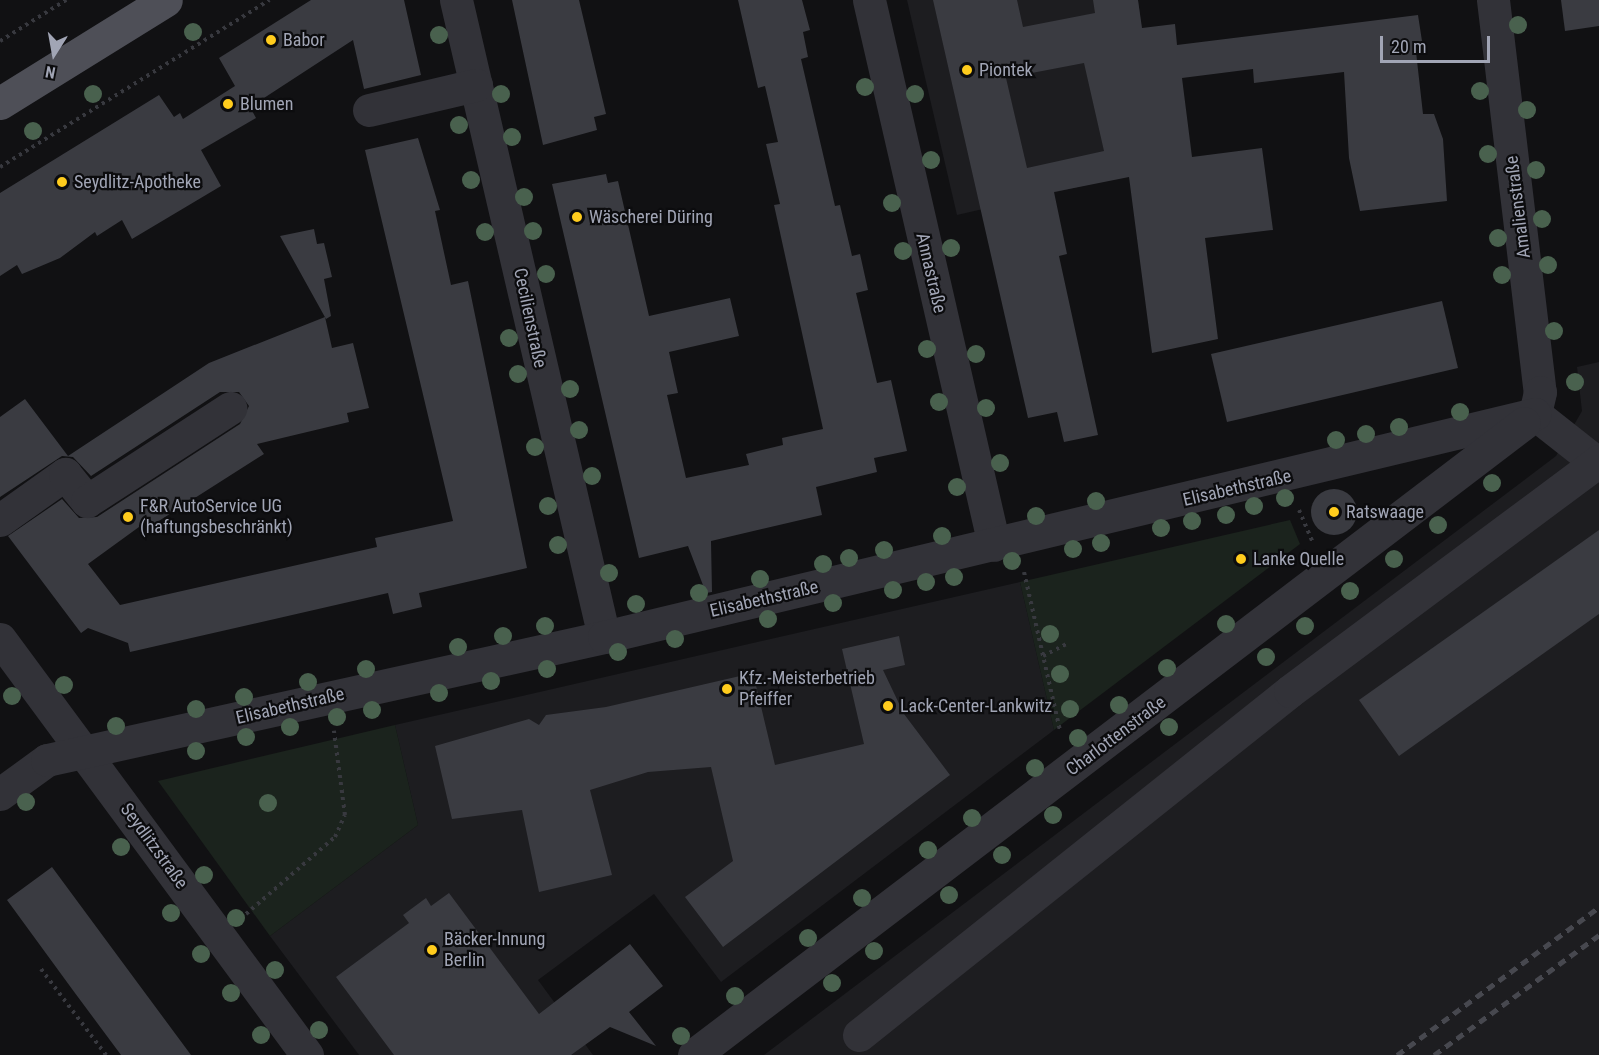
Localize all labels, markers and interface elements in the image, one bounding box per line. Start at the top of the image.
north arrow [24,24,84,84]
scale bar [1383,24,1492,62]
place label: Babor [283,29,325,51]
marker: Babor [264,33,278,47]
text: 20 m [1391,36,1426,57]
place label: Piontek [979,59,1033,81]
text: N [44,62,57,82]
marker: Piontek [960,63,974,77]
place label: Blumen [240,93,293,115]
marker: Blumen [221,97,235,111]
street label: Amalienstraße [1501,155,1535,259]
place label: Seydlitz-Apotheke [74,171,201,193]
marker: Seydlitz-Apotheke [55,175,69,189]
place label: Wäscherei Düring [589,206,713,228]
marker: Wäscherei Düring [570,210,584,224]
street label: Annastraße [911,231,951,315]
street label: Cecilienstraße [509,266,551,370]
street label: Elisabethstraße [1181,465,1293,511]
place label: F&R AutoService UG (haftungsbeschränkt) [140,496,293,538]
place label: Ratswaage [1346,501,1424,523]
marker: Ratswaage [1327,505,1341,519]
marker: F&R AutoService UG (haftungsbeschränkt) [121,510,135,524]
place label: Lanke Quelle [1253,548,1344,570]
marker: Lanke Quelle [1234,552,1248,566]
street label: Elisabethstraße [708,576,820,622]
place label: Kfz.-Meisterbetrieb Pfeiffer [739,668,875,710]
marker: Kfz.-Meisterbetrieb Pfeiffer [720,682,734,696]
street label: Elisabethstraße [234,683,346,729]
street label: Charlottenstraße [1062,692,1170,780]
place label: Lack-Center-Lankwitz [900,695,1052,717]
marker: Lack-Center-Lankwitz [881,699,895,713]
street label: Seydlitzstraße [116,799,192,893]
place label: Bäcker-Innung Berlin [444,929,545,972]
marker: Bäcker-Innung Berlin [425,943,439,957]

